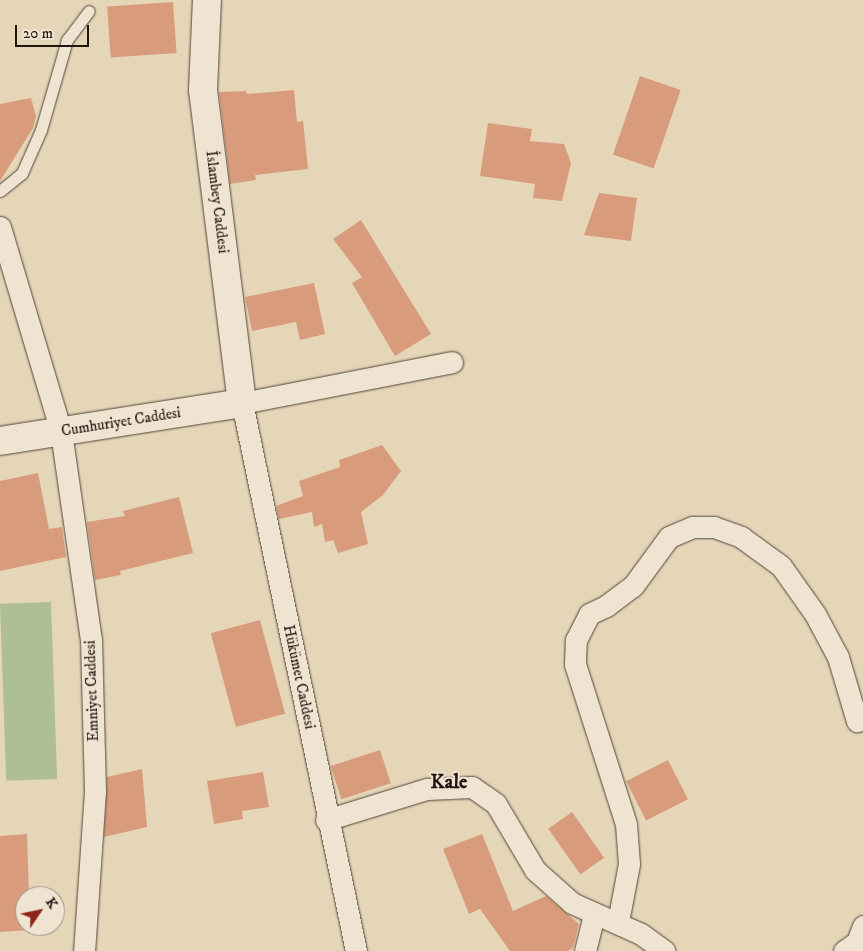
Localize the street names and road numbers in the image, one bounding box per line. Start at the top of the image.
street label: İslambey Caddesi [202,150,232,254]
street label: Cumhuriyet Caddesi [60,404,182,440]
street label: Hükümet Caddesi [279,623,319,731]
street label: Emniyet Caddesi [81,640,103,742]

